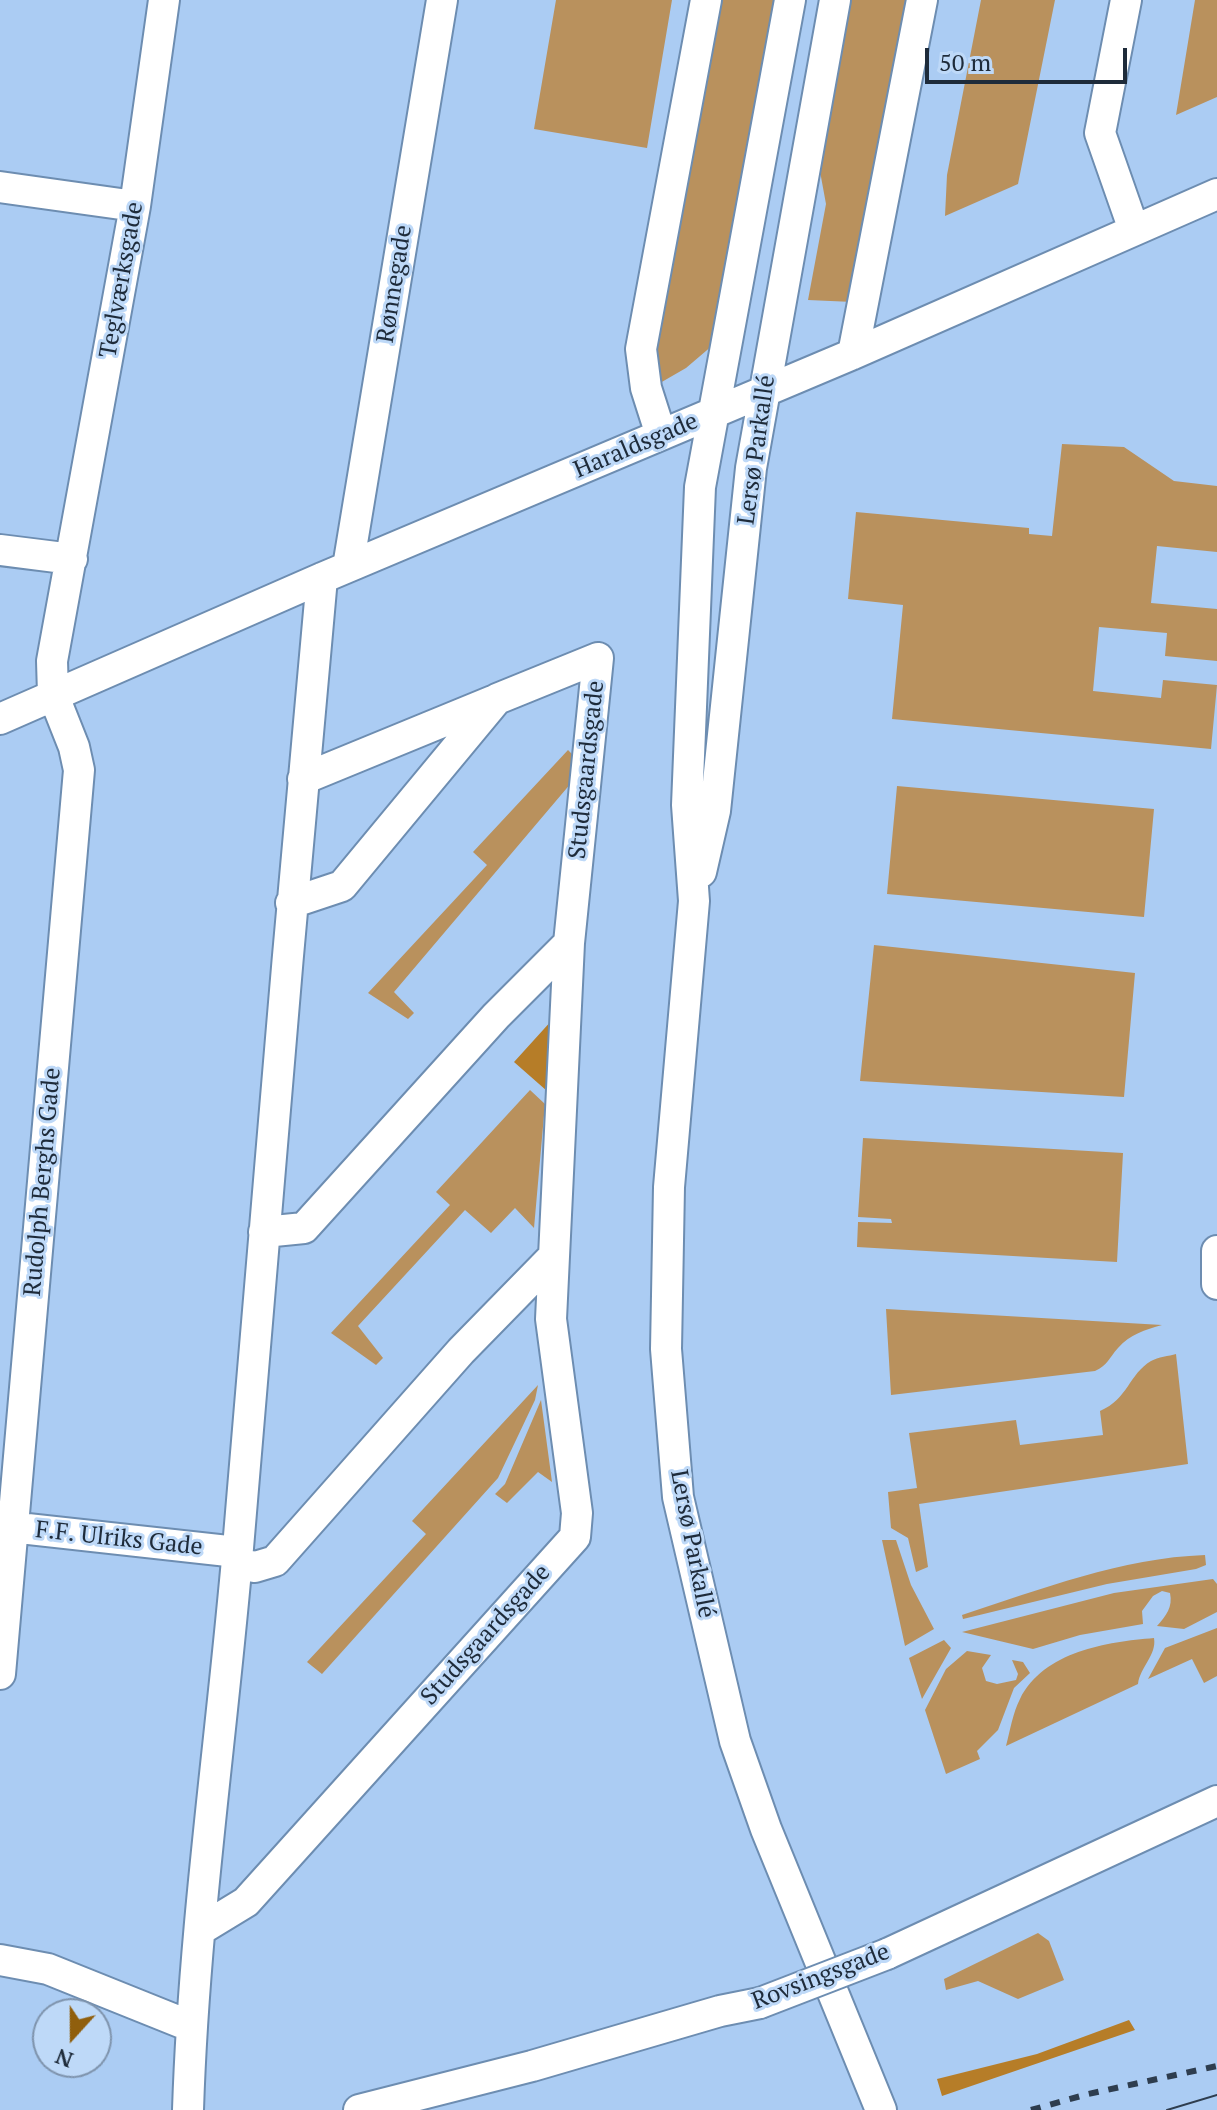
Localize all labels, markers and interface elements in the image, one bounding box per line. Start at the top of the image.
scale bar [929,32,1131,82]
text: 50 m [939,46,991,78]
street label: Teglværksgade [94,200,150,360]
street label: Rønnegade [371,223,419,345]
street label: Lersø Parkallé [732,373,782,527]
street label: Haraldsgade [570,407,702,485]
street label: Studsgaardsgade [563,679,611,861]
street label: Rudolph Berghs Gade [19,1066,67,1298]
street label: Lersø Parkallé [663,1467,721,1621]
street label: F.F. Ulriks Gade [34,1516,204,1562]
street label: Studsgaardsgade [415,1559,557,1711]
street label: Rovsingsgade [748,1938,894,2016]
north arrow [32,1998,112,2078]
text: N [51,2042,77,2076]

